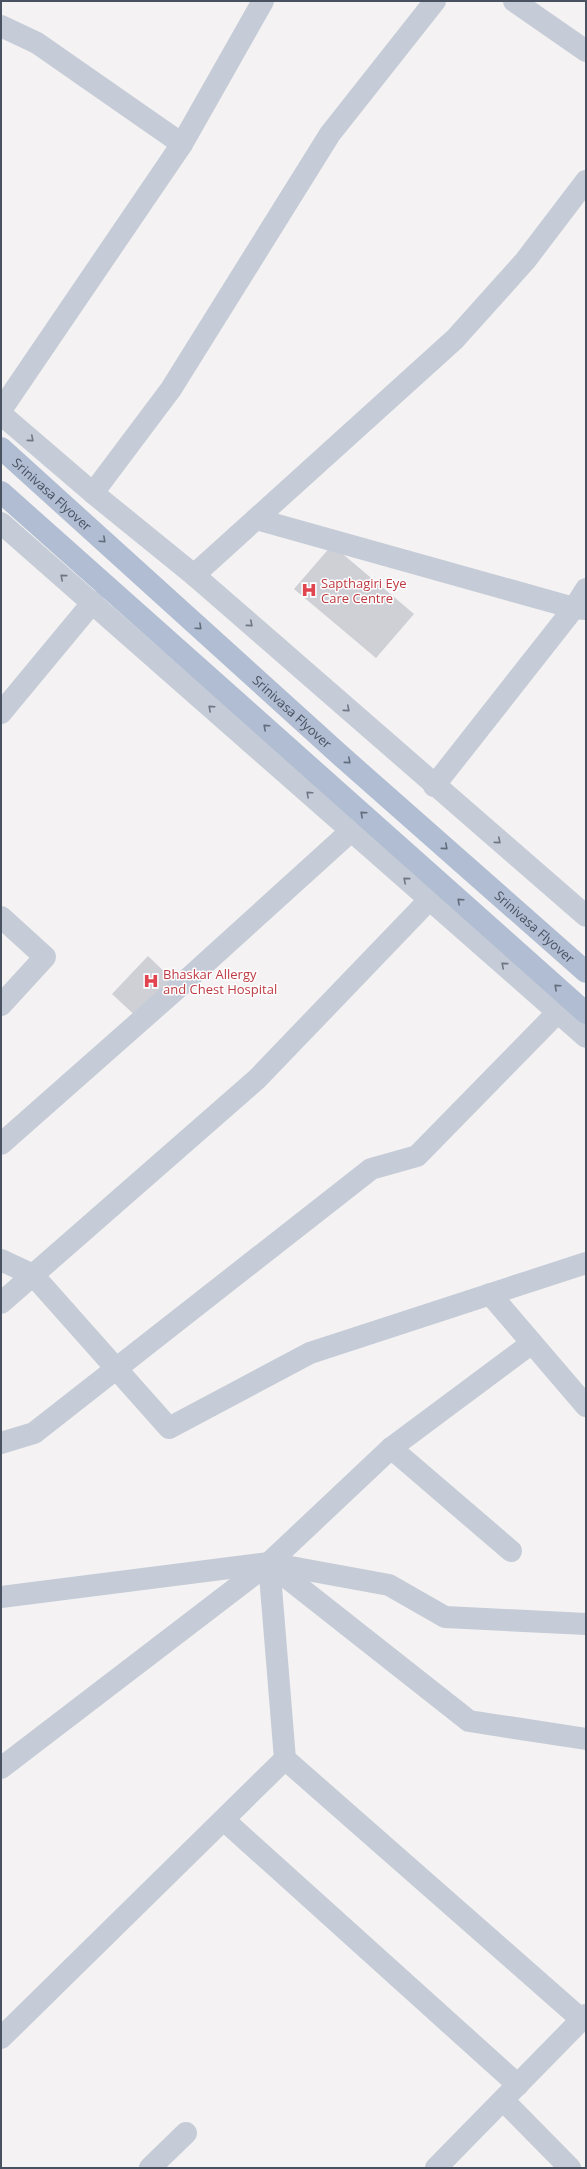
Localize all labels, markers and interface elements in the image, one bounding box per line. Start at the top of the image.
one-way arrow [26,435,33,442]
street label: Srinivasa Flyover [9,454,96,535]
one-way arrow [98,535,106,543]
one-way arrow [61,574,68,581]
place label: Sapthagiri Eye Care Centre [321,574,406,607]
hospital icon: Sapthagiri Eye Care Centre [300,581,318,599]
one-way arrow [245,619,252,626]
one-way arrow [194,622,202,630]
street label: Srinivasa Flyover [249,671,336,753]
one-way arrow [209,705,216,712]
one-way arrow [343,705,350,712]
one-way arrow [263,725,271,732]
one-way arrow [343,757,350,764]
one-way arrow [306,791,313,798]
one-way arrow [360,811,368,819]
one-way arrow [493,837,500,844]
one-way arrow [440,843,448,850]
one-way arrow [404,877,411,884]
street label: Srinivasa Flyover [491,887,579,967]
one-way arrow [457,898,465,905]
one-way arrow [501,963,509,970]
place label: Bhaskar Allergy and Chest Hospital [163,965,277,998]
hospital icon: Bhaskar Allergy and Chest Hospital [142,972,160,990]
one-way arrow [554,985,562,992]

